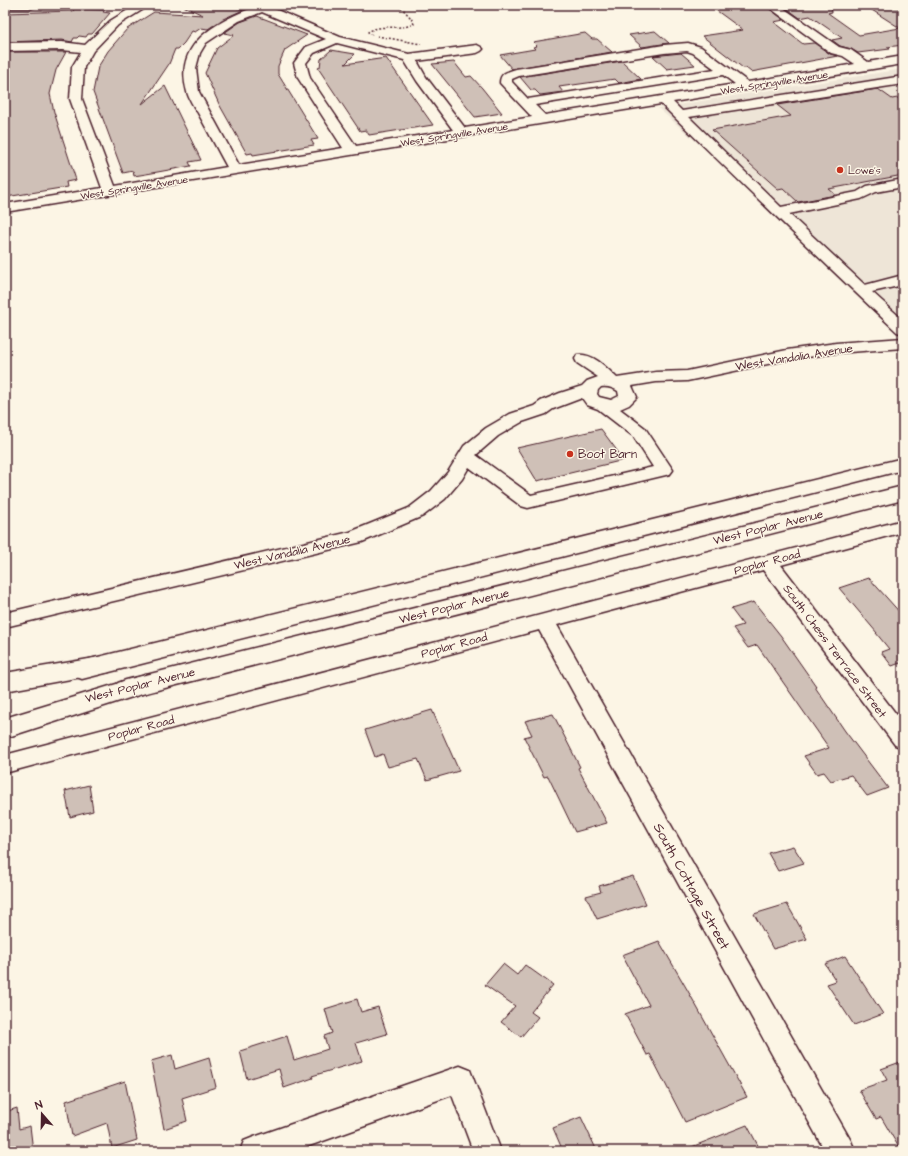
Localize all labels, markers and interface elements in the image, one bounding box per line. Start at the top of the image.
street label: West Springville Avenue [719,67,830,99]
street label: West Springville Avenue [399,119,510,151]
place label: Lowe's [848,164,881,178]
marker: Lowe's [835,165,845,175]
street label: West Springville Avenue [79,172,190,204]
street label: West Vandalia Avenue [734,340,855,375]
place label: Boot Barn [578,446,637,463]
marker: Boot Barn [565,449,575,459]
street label: West Poplar Avenue [711,505,825,549]
street label: West Vandalia Avenue [232,531,352,574]
street label: Poplar Road [732,545,802,580]
street label: South Chess Terrace Street [779,581,891,722]
street label: West Poplar Avenue [397,584,511,628]
street label: Poplar Road [419,628,489,663]
street label: West Poplar Avenue [83,663,197,707]
street label: Poplar Road [106,711,176,746]
street label: South Cottage Street [648,820,734,954]
north arrow [22,1094,62,1134]
text: N [33,1097,45,1113]

